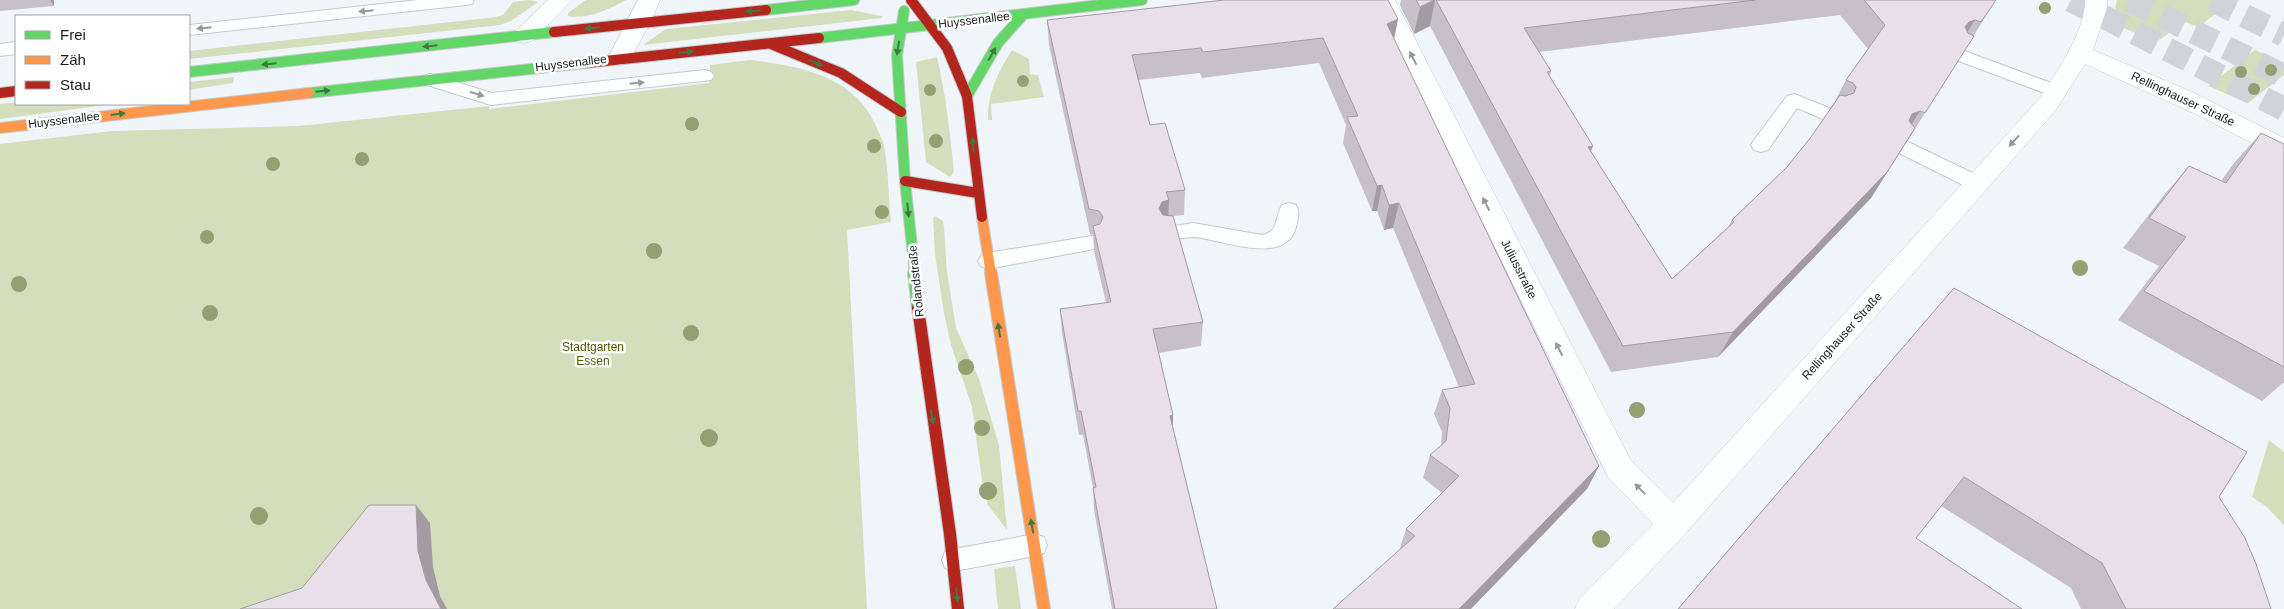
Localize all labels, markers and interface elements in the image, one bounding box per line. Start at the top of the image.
one-way arrow [358,7,374,15]
one-way arrow [745,7,761,15]
street label: Huyssenallee [937,9,1011,31]
legend [15,15,190,105]
one-way arrow [196,24,212,32]
one-way arrow [584,24,600,32]
text: Frei [60,26,86,43]
one-way arrow [894,41,902,57]
one-way arrow [422,42,438,50]
one-way arrow [678,48,694,56]
one-way arrow [987,48,996,61]
text: Zäh [60,51,86,68]
one-way arrow [1409,51,1417,66]
street label: Huyssenallee [534,52,608,74]
one-way arrow [809,59,824,67]
one-way arrow [260,60,276,68]
street label: Rellinghauser Straße [2129,69,2237,129]
text: Stau [60,76,91,93]
one-way arrow [630,79,646,87]
one-way arrow [315,87,331,95]
one-way arrow [469,91,484,99]
street label: Huyssenallee [27,109,101,131]
one-way arrow [110,110,126,118]
one-way arrow [2008,135,2020,147]
one-way arrow [969,136,977,152]
one-way arrow [1482,196,1490,211]
one-way arrow [904,202,912,218]
street label: Juliusstraße [1498,237,1540,301]
street label: Rolandstraße [905,244,927,318]
street label: Rellinghauser Straße [1799,289,1885,383]
one-way arrow [994,321,1002,337]
park label: Stadtgarten Essen [562,340,624,368]
one-way arrow [1555,342,1563,356]
one-way arrow [929,409,937,425]
one-way arrow [1634,483,1646,495]
one-way arrow [1027,518,1035,534]
one-way arrow [953,587,961,603]

